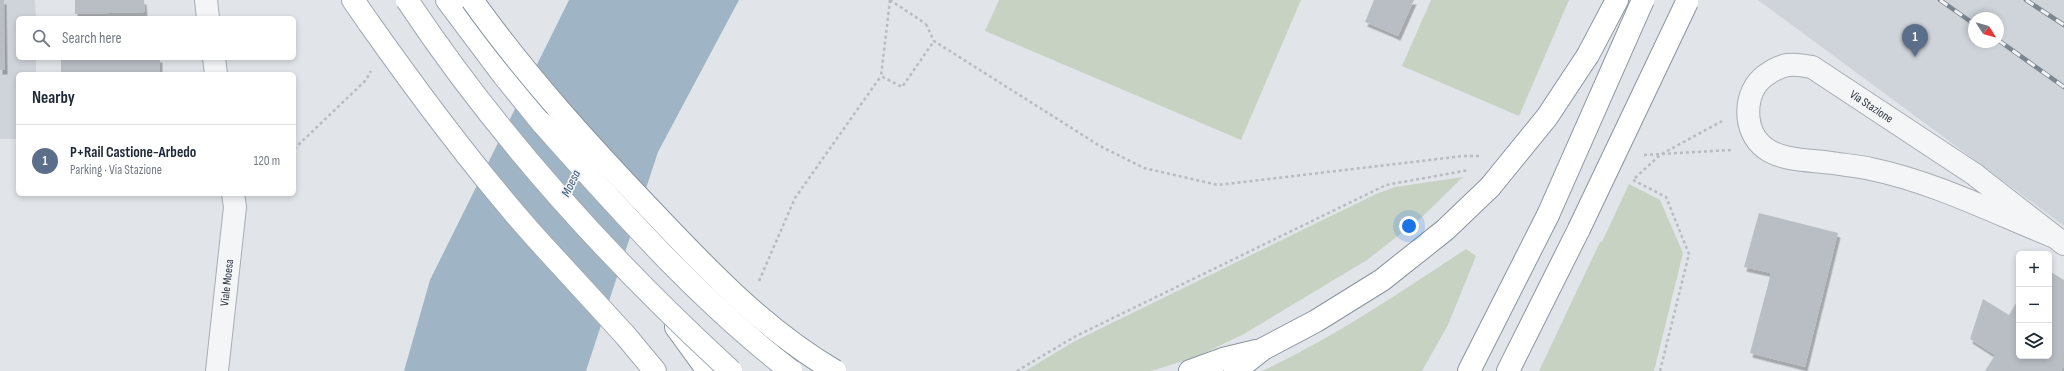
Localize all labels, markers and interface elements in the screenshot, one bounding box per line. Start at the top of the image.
north arrow [1968,12,2004,48]
search box [16,16,296,60]
pin: 1 [1902,24,1928,57]
icon: search [30,27,52,49]
text: Search here [62,29,122,48]
street label: Via Stazione [1847,87,1896,127]
text: Nearby [32,88,75,108]
text: P+Rail Castione-Arbedo [70,143,196,162]
text: 1 [42,153,48,169]
text: 120 m [254,153,280,169]
text: Parking · Via Stazione [70,162,162,178]
water label: Moesa [558,167,584,199]
your location [1399,216,1419,236]
map controls [2016,251,2052,359]
button: + [2016,251,2052,287]
street label: Viale Moesa [217,258,237,307]
button: − [2016,287,2052,323]
button: layers [2016,323,2052,359]

